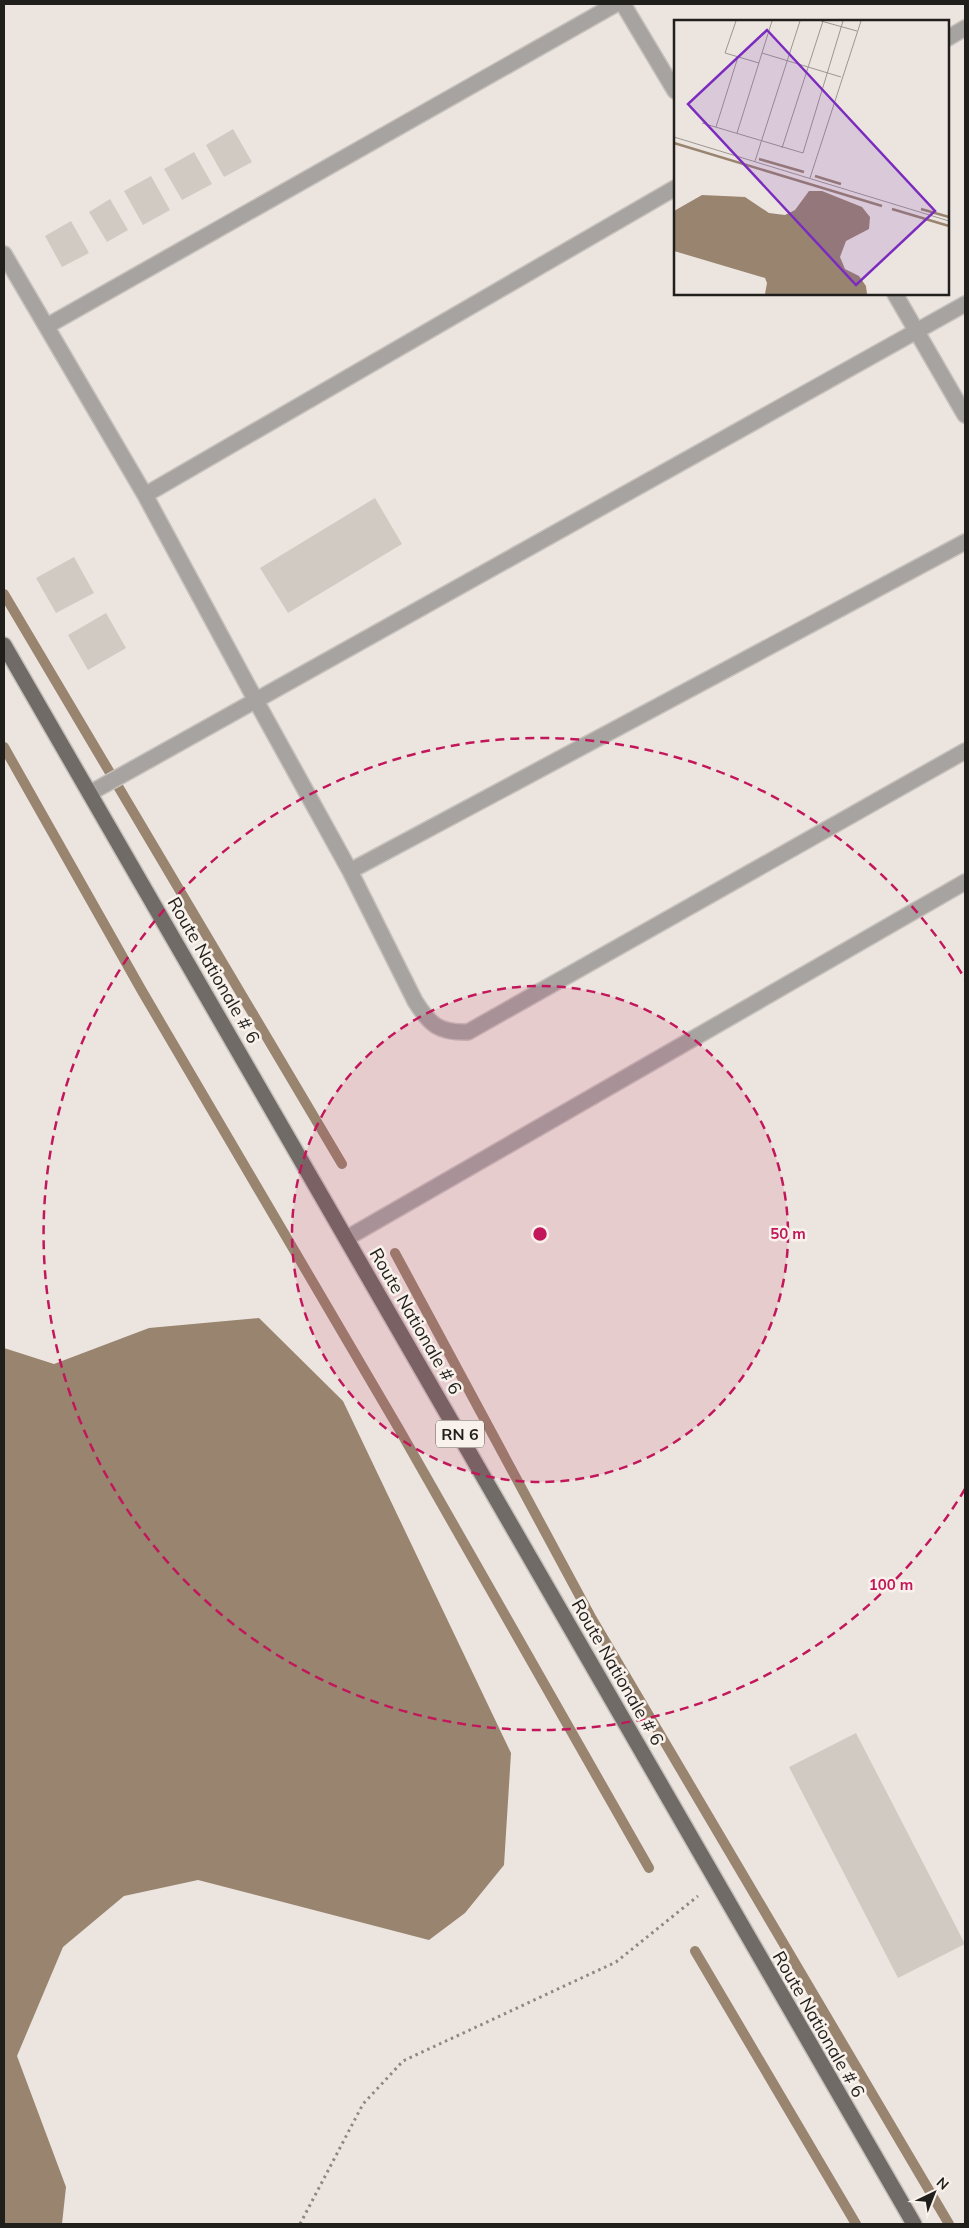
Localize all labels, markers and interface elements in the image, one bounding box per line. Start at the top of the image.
inset map [674,20,949,295]
street label: Route Nationale # 6 [163,893,265,1047]
text: 50 m [770,1224,806,1243]
centre of rings [531,1225,549,1243]
street label: Route Nationale # 6 [365,1244,467,1398]
road number: RN 6 [436,1420,484,1448]
text: 100 m [869,1575,913,1594]
street label: Route Nationale # 6 [567,1595,669,1749]
street label: Route Nationale # 6 [768,1947,870,2101]
north arrow [909,2168,959,2218]
text: N [933,2173,953,2194]

